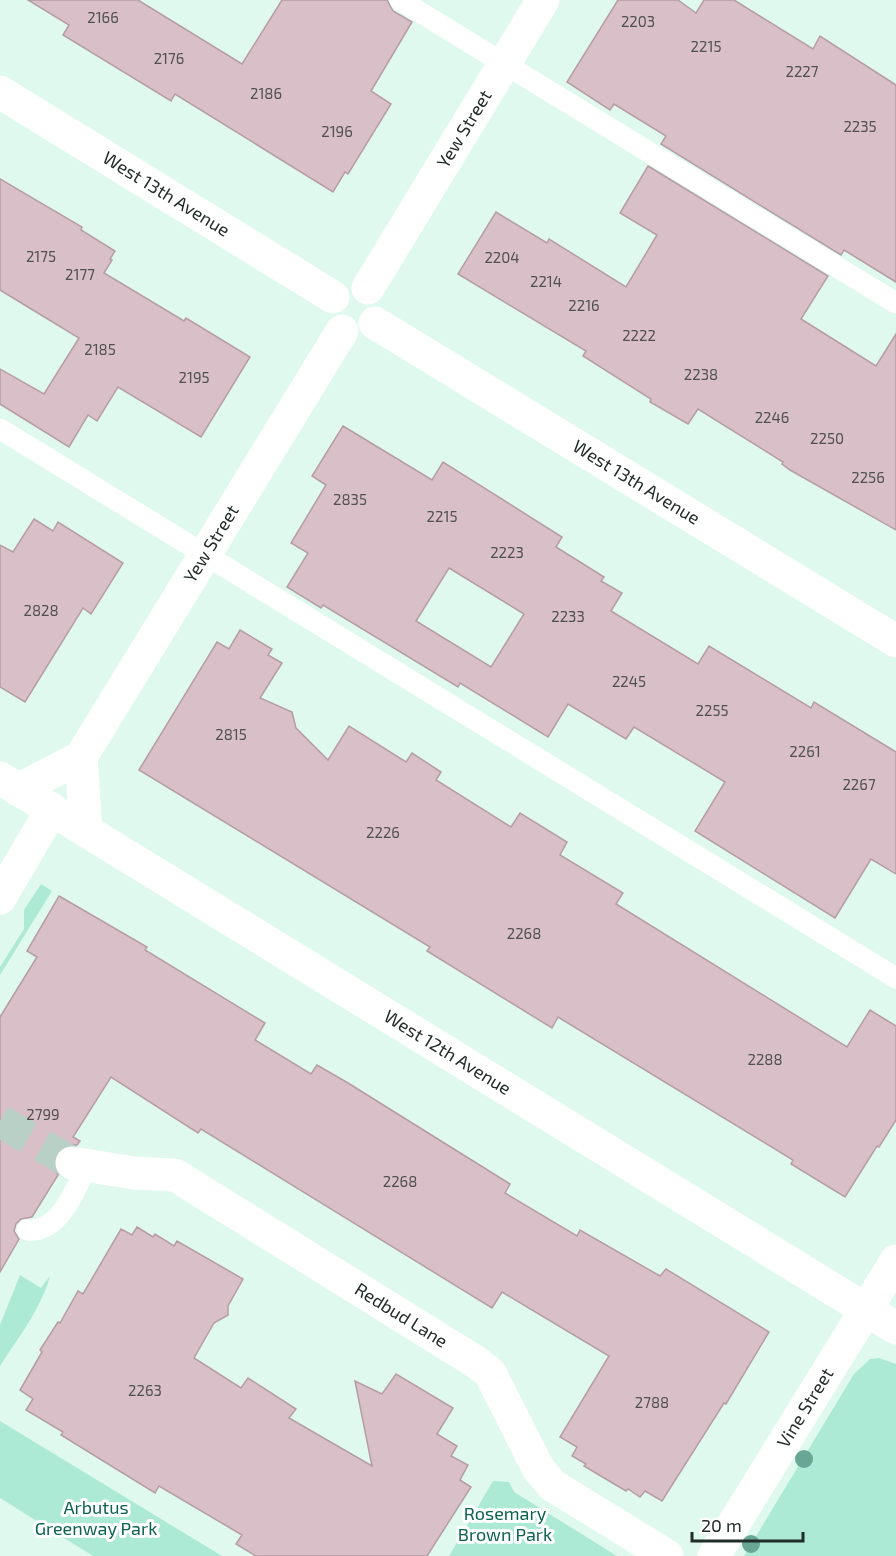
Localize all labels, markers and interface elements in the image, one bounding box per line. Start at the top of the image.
house number: 2166 [87,8,119,26]
house number: 2203 [621,12,655,30]
house number: 2215 [691,37,721,55]
house number: 2176 [154,49,184,67]
house number: 2227 [786,62,819,80]
house number: 2186 [250,84,282,102]
street label: Yew Street [432,85,496,172]
house number: 2235 [843,117,877,135]
house number: 2196 [321,122,353,140]
street label: West 13th Avenue [99,146,234,241]
house number: 2175 [26,247,56,265]
house number: 2204 [484,248,520,266]
house number: 2177 [65,265,95,283]
house number: 2214 [530,272,562,290]
house number: 2216 [568,296,600,314]
house number: 2222 [622,326,656,344]
house number: 2185 [84,340,116,358]
house number: 2238 [684,365,718,383]
house number: 2195 [178,368,210,386]
house number: 2246 [755,408,789,426]
house number: 2250 [810,429,844,447]
street label: West 13th Avenue [569,434,704,529]
house number: 2256 [851,468,885,486]
house number: 2835 [333,490,367,508]
street label: Yew Street [179,500,243,586]
house number: 2215 [427,507,457,525]
house number: 2223 [490,543,524,561]
house number: 2828 [23,601,59,619]
house number: 2233 [551,607,585,625]
house number: 2245 [612,672,646,690]
house number: 2255 [696,701,728,719]
house number: 2815 [215,725,247,743]
house number: 2261 [789,742,821,760]
house number: 2267 [842,775,876,793]
house number: 2226 [366,823,400,841]
house number: 2268 [507,924,541,942]
street label: West 12th Avenue [380,1004,516,1099]
house number: 2288 [747,1050,783,1068]
house number: 2799 [26,1105,60,1123]
house number: 2268 [383,1172,417,1190]
street label: Redbud Lane [351,1277,452,1352]
street label: Vine Street [772,1363,837,1451]
house number: 2263 [128,1381,162,1399]
house number: 2788 [635,1393,669,1411]
park label: Arbutus Greenway Park [35,1496,157,1539]
park label: Rosemary Brown Park [458,1502,552,1545]
scale bar [692,1505,803,1543]
text: 20 m [701,1514,742,1536]

